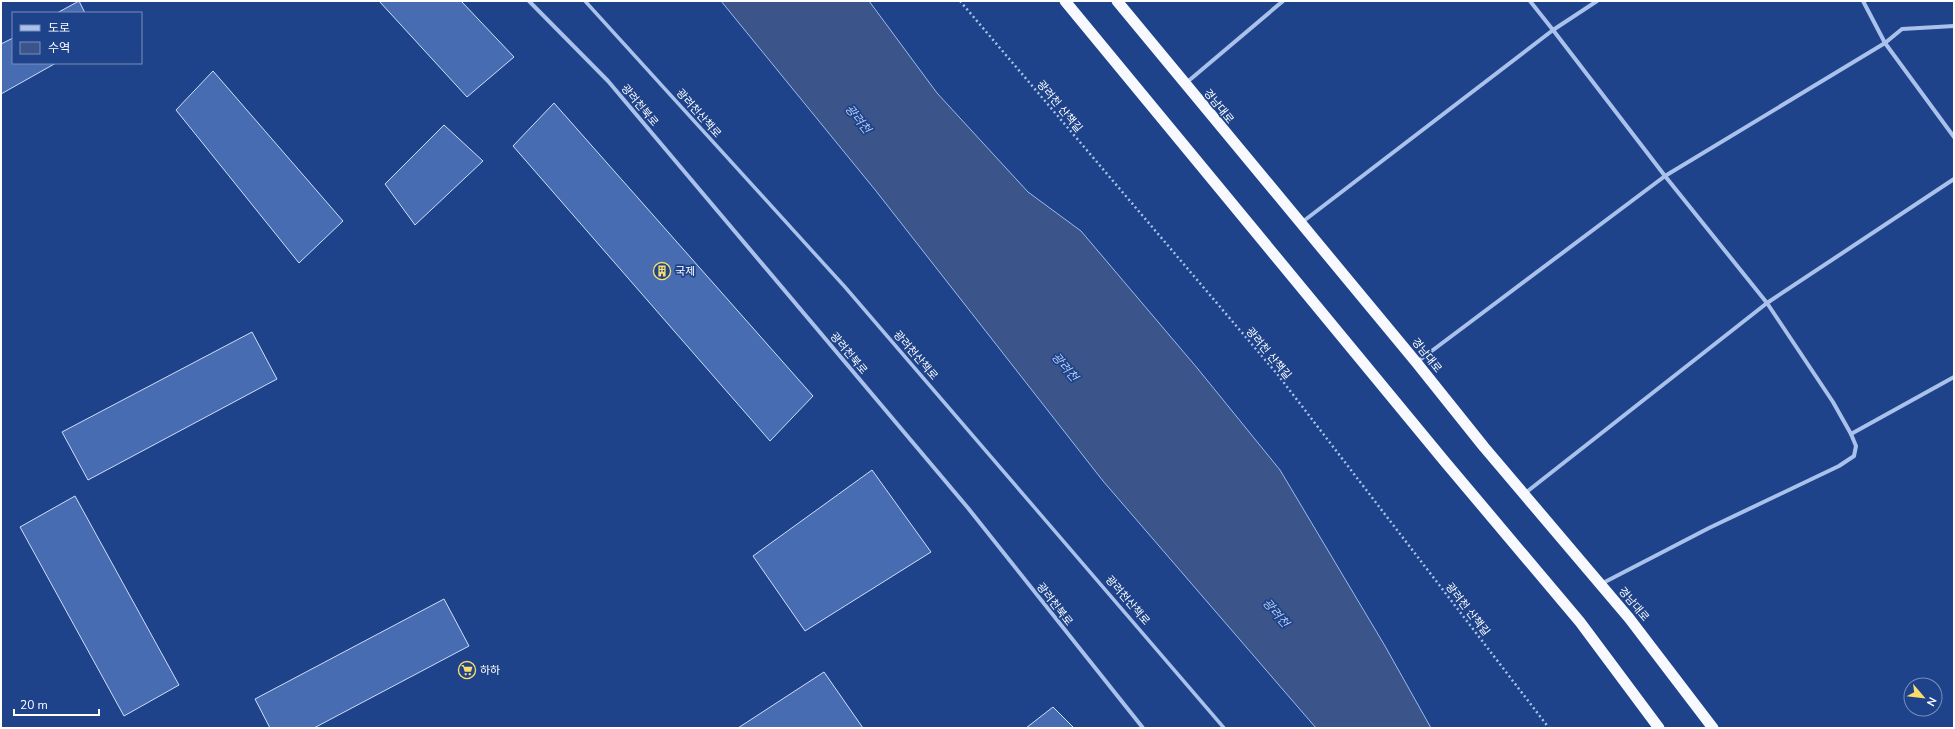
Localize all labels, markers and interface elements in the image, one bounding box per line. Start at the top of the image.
legend [12,12,142,64]
text: 도로 [48,20,70,36]
text: 수역 [48,40,70,56]
street label: 광려천 산책길 [1033,77,1086,135]
street label: 광려천북로 [618,81,662,130]
street label: 광려천산책로 [673,86,725,141]
street label: 경남대로 [1200,86,1237,127]
water label: 광려천 [841,101,876,138]
building icon: 국제 [652,261,672,281]
place label: 국제 [675,264,695,279]
street label: 광려천 산책길 [1242,324,1295,382]
street label: 광려천산책로 [890,327,941,383]
street label: 광려천북로 [827,329,871,378]
street label: 경남대로 [1408,335,1445,376]
water label: 광려천 [1048,349,1083,386]
street label: 광려천산책로 [1102,572,1153,628]
street label: 광려천북로 [1033,580,1076,629]
street label: 광려천 산책길 [1442,580,1493,639]
street label: 경남대로 [1615,584,1652,625]
water label: 광려천 [1259,595,1294,632]
supermarket icon: 하하 [457,660,477,680]
place label: 하하 [480,663,500,678]
north arrow [1903,677,1943,717]
scale bar [14,691,99,717]
text: N [1923,694,1940,709]
text: 20 m [20,697,48,713]

